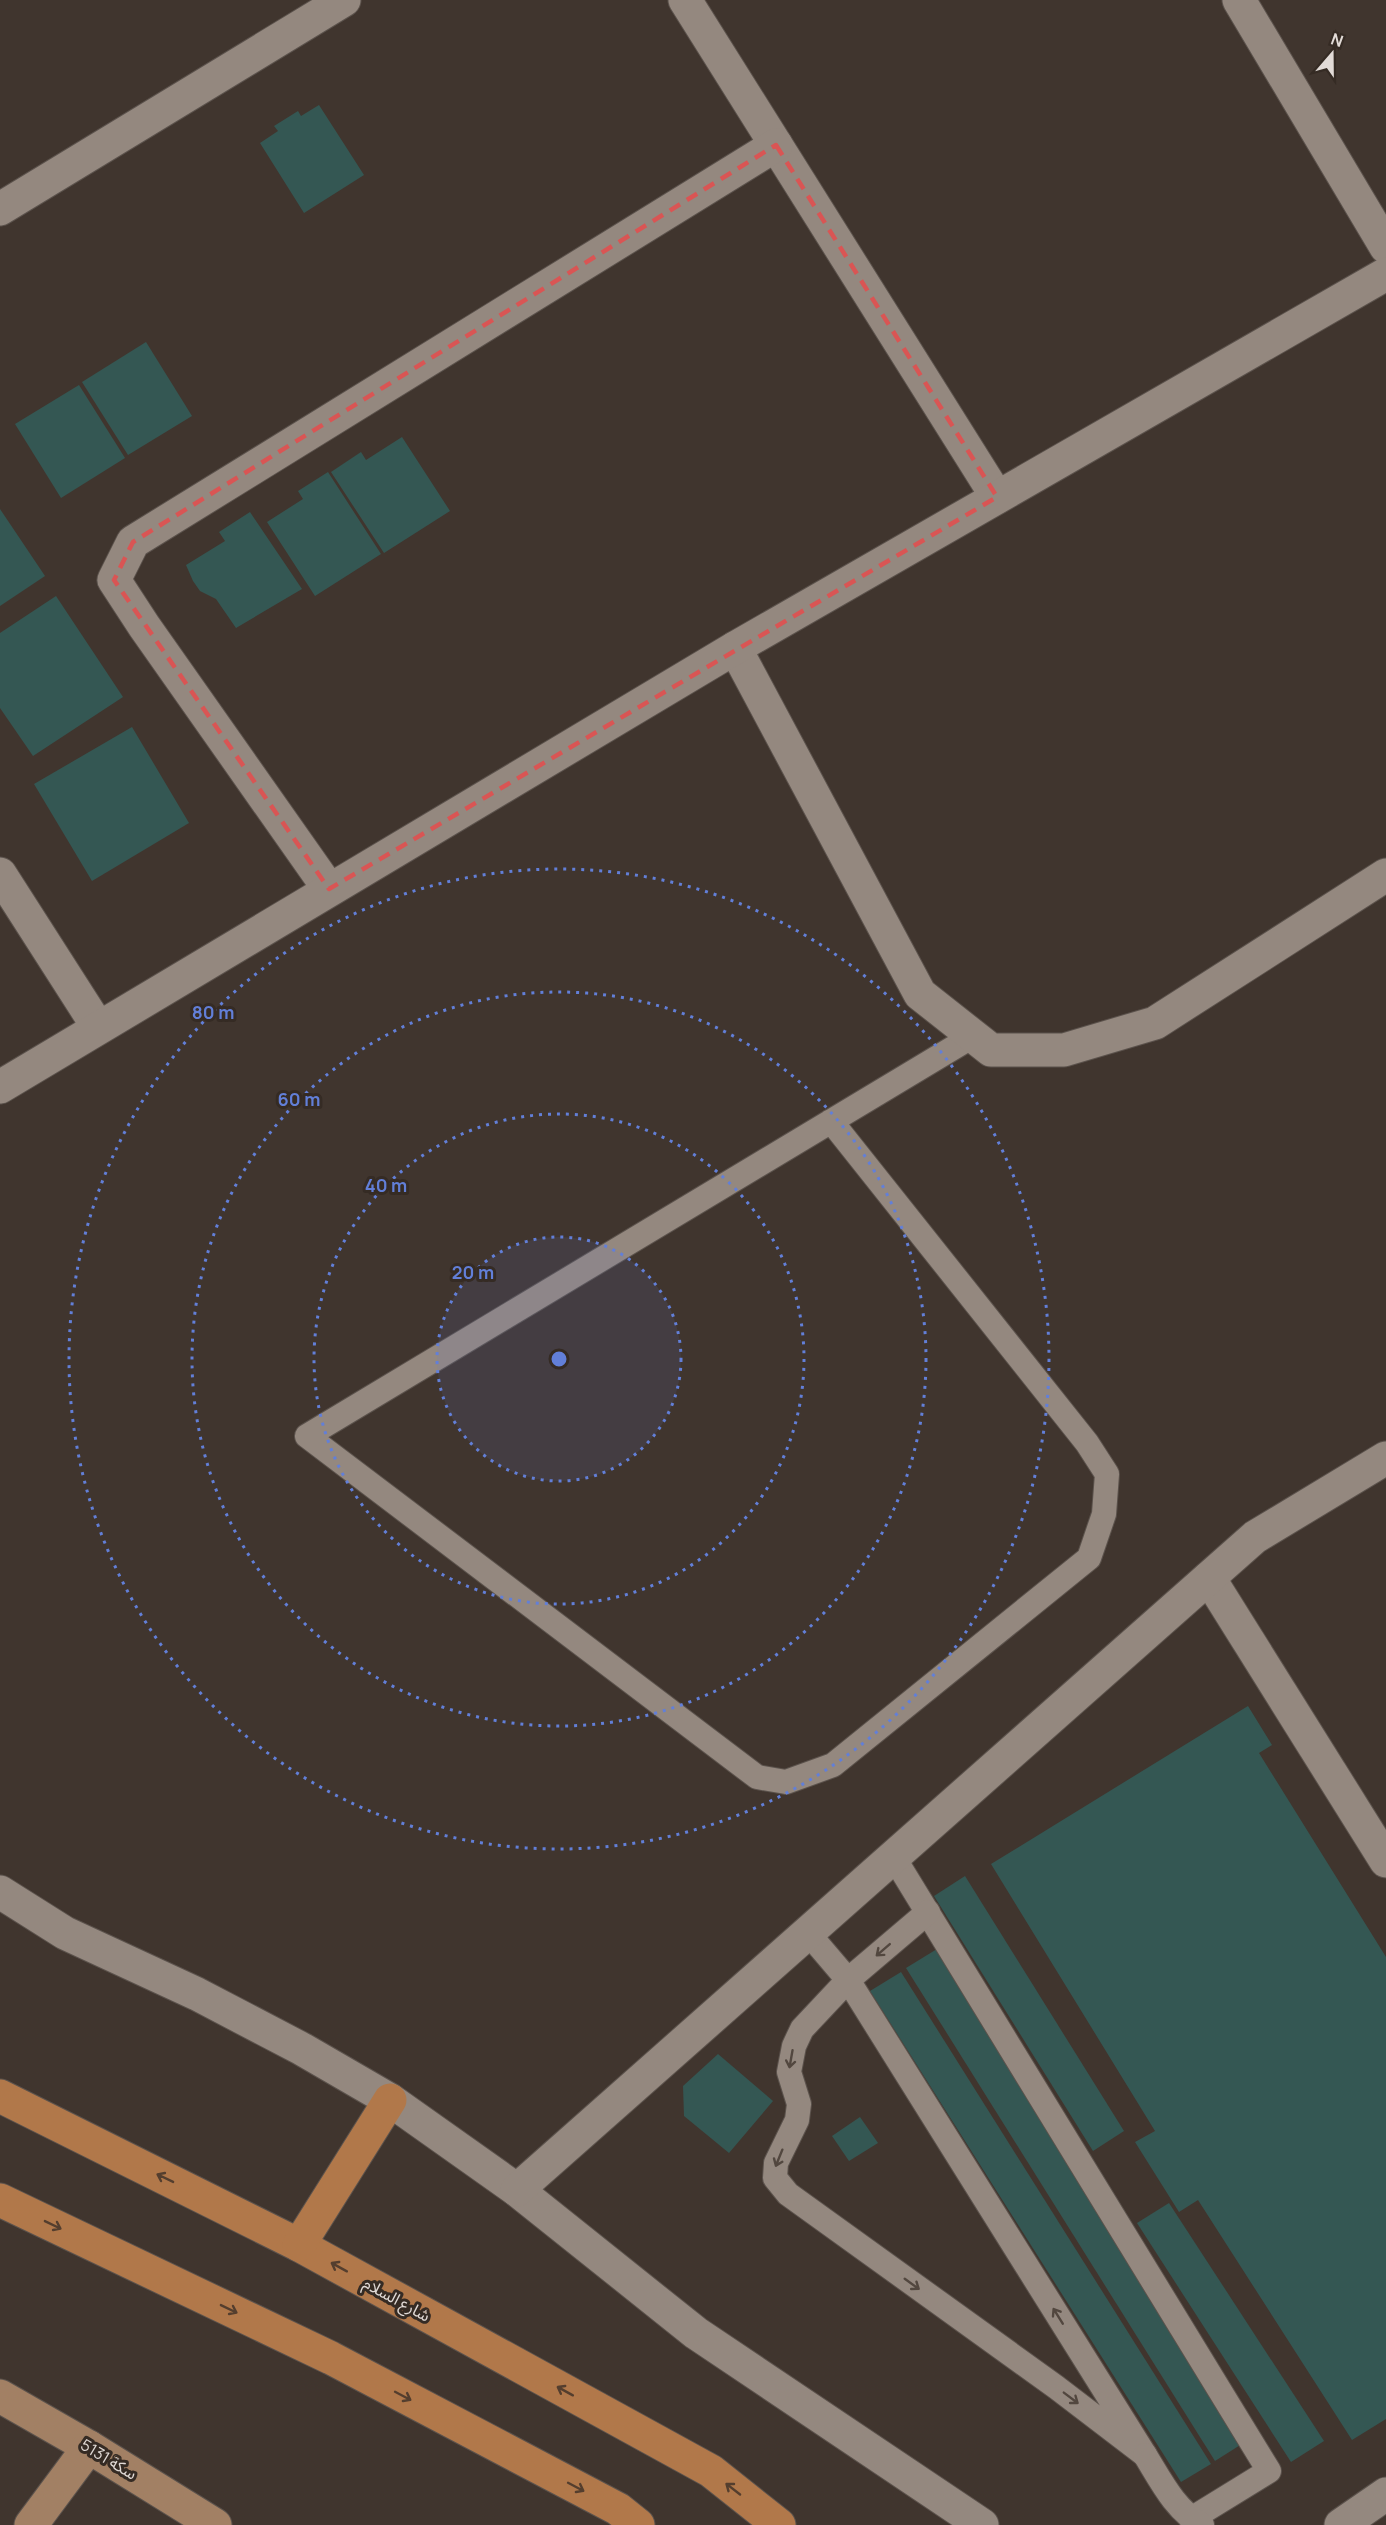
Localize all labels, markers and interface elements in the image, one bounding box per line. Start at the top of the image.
north arrow [1302,24,1362,84]
text: N [1328,28,1346,52]
text: 80 m [192,1000,234,1024]
text: 60 m [278,1087,320,1111]
text: 40 m [365,1173,407,1197]
text: 20 m [452,1260,494,1284]
centre of rings [549,1349,569,1369]
one-way arrow [876,1943,891,1957]
one-way arrow [785,2048,796,2068]
one-way arrow [773,2149,784,2167]
one-way arrow [156,2172,174,2184]
one-way arrow [43,2220,61,2231]
one-way arrow [330,2261,348,2272]
street label: شارع السلام [359,2272,434,2328]
one-way arrow [904,2278,920,2290]
one-way arrow [219,2304,237,2316]
one-way arrow [1052,2308,1064,2325]
one-way arrow [557,2385,574,2397]
one-way arrow [394,2391,412,2402]
one-way arrow [1062,2392,1078,2405]
street label: سكة 5131 [77,2434,141,2484]
one-way arrow [566,2482,584,2493]
one-way arrow [725,2482,741,2495]

